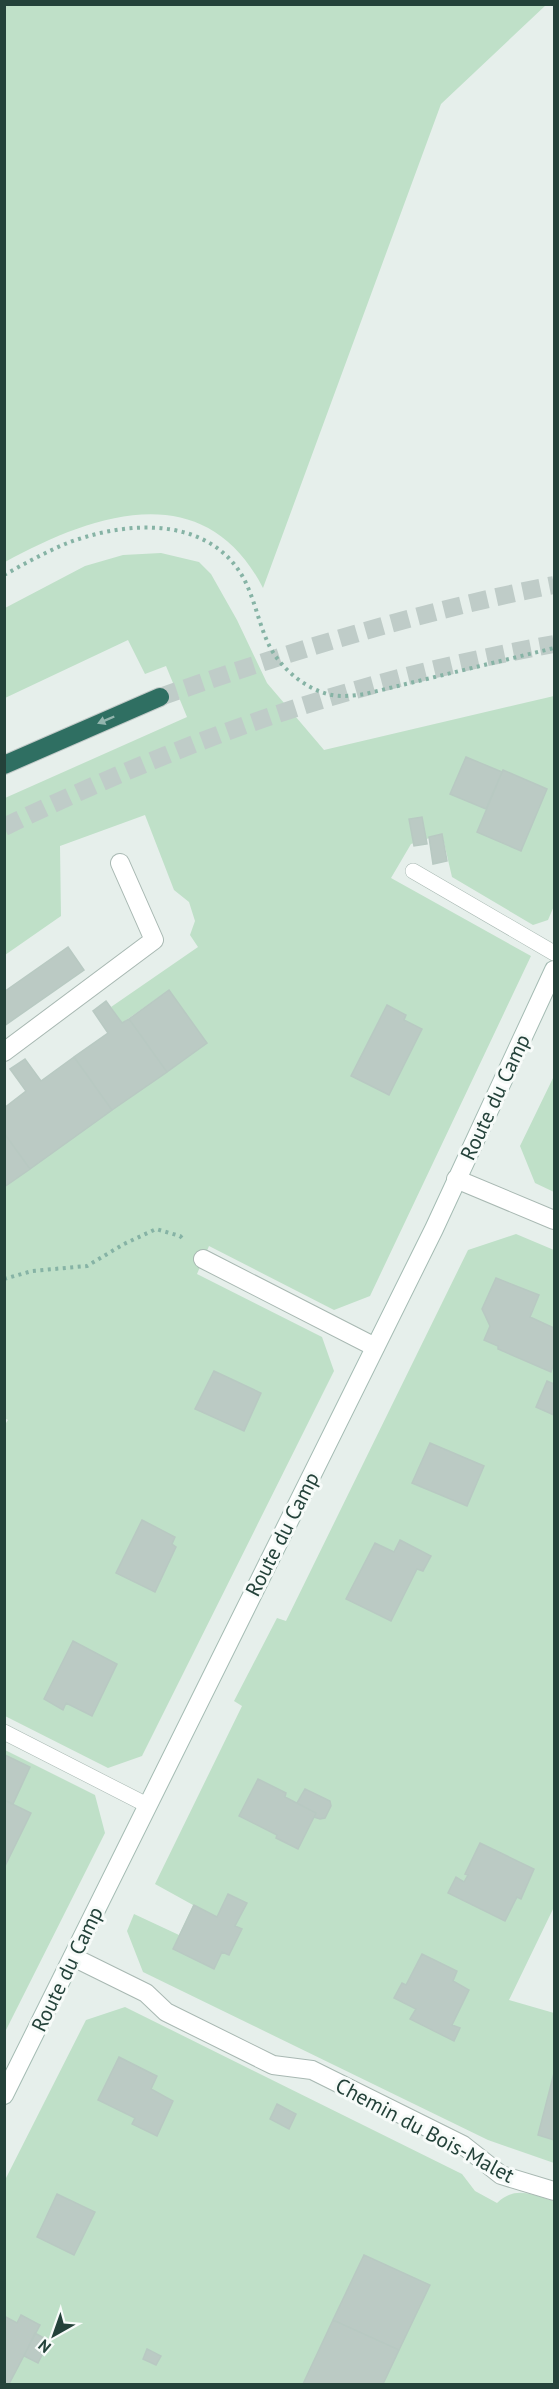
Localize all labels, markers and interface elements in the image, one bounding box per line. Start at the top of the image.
one-way arrow [98,715,115,724]
street label: Route du Camp [454,1030,536,1164]
street label: Route du Camp [239,1467,325,1601]
street label: Route du Camp [25,1902,109,2036]
street label: Chemin du Bois-Malet [331,2071,519,2189]
north arrow [24,2305,84,2365]
text: N [34,2335,55,2358]

